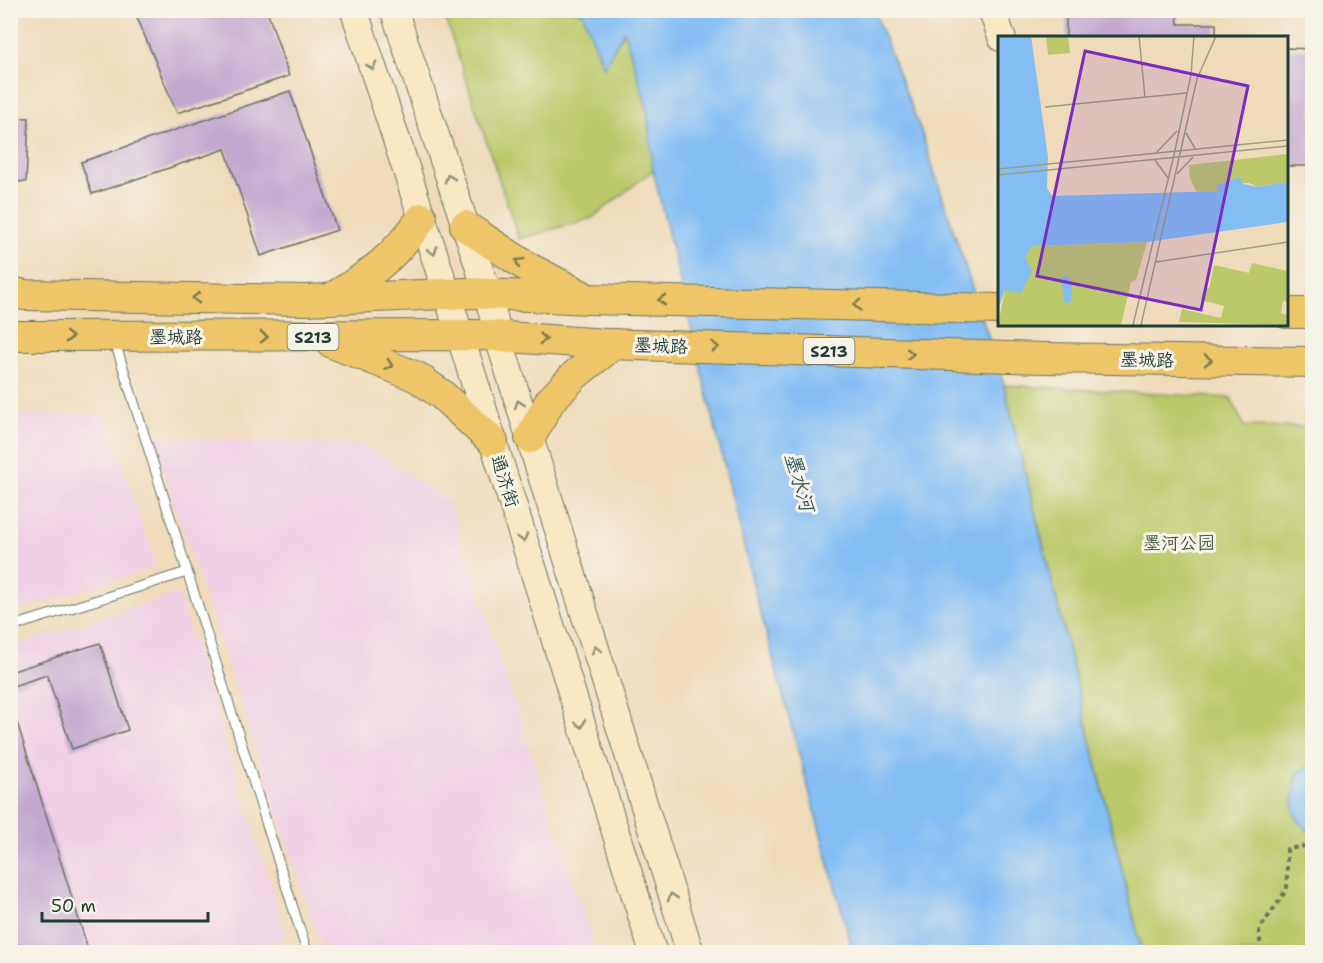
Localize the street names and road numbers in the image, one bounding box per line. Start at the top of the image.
road number: S213 [288,324,338,350]
street label: 墨城路 [149,325,203,349]
street label: 墨城路 [634,333,688,359]
road number: S213 [804,338,854,364]
street label: 墨城路 [1120,348,1174,372]
street label: 通济街 [485,452,525,510]

